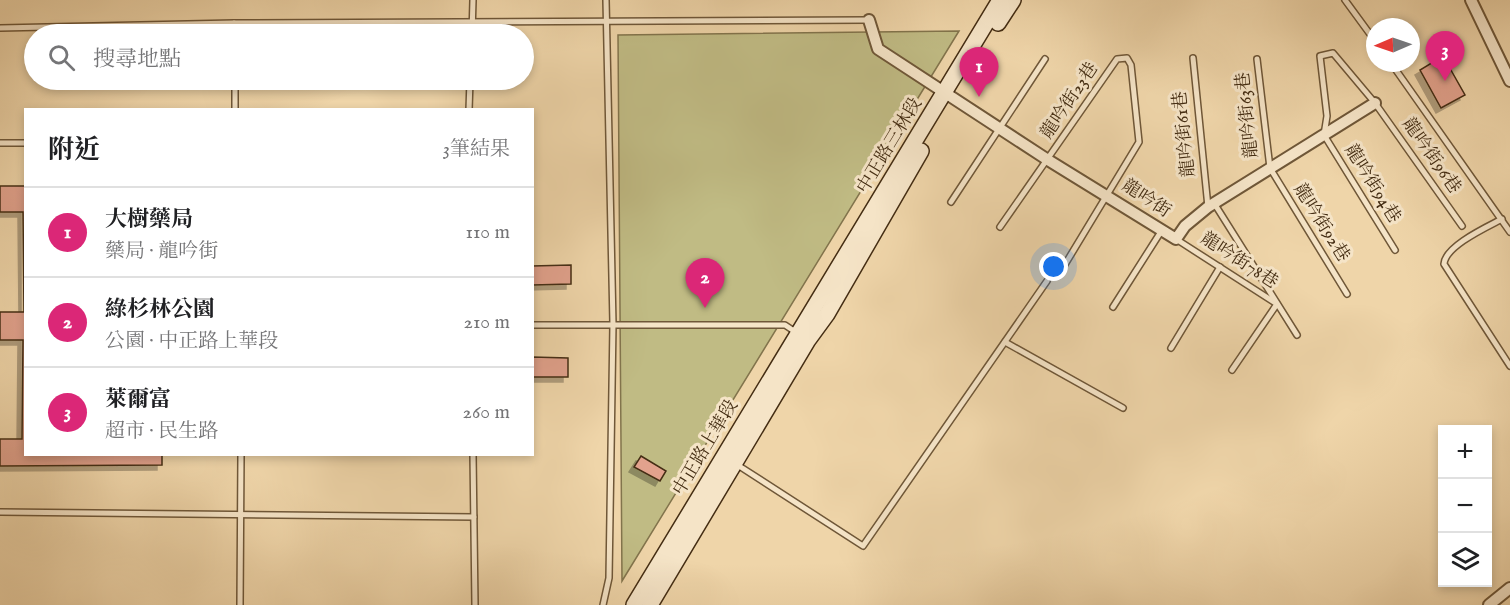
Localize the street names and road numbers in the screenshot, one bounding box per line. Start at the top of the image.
street label: 龍吟街23巷 [1036,58,1104,144]
street label: 龍吟街63巷 [1232,71,1264,159]
street label: 龍吟街61巷 [1169,90,1201,178]
street label: 中正路三林段 [852,94,928,198]
street label: 龍吟街96巷 [1396,114,1466,198]
street label: 龍吟街94巷 [1339,140,1405,228]
street label: 龍吟街 [1117,175,1175,223]
street label: 龍吟街92巷 [1288,179,1354,267]
street label: 龍吟街78巷 [1196,228,1282,294]
street label: 中正路上華段 [668,396,744,500]

